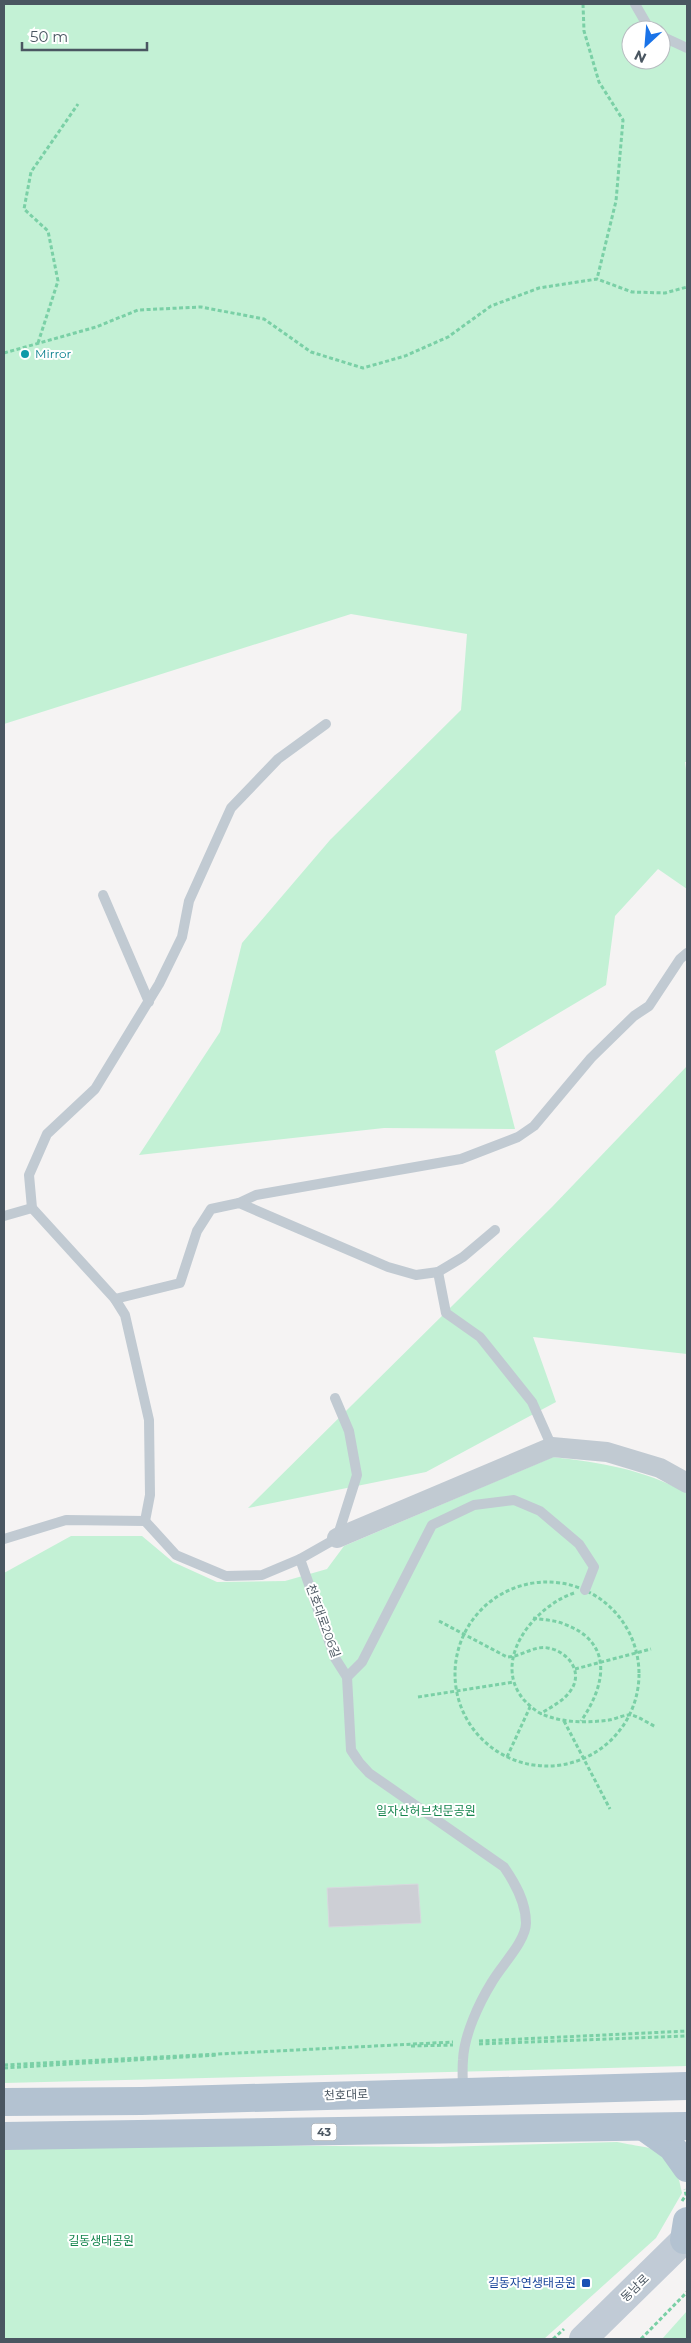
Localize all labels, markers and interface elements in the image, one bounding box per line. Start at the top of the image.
scale bar [22,20,148,52]
north arrow [621,20,671,70]
text: 50 m [30,27,68,46]
text: N [631,46,649,67]
place label: Mirror [35,346,72,361]
marker: Mirror [19,348,31,360]
street label: 천호대로206길 [303,1582,344,1660]
park label: 일자산허브천문공원 [376,1803,476,1818]
street label: 천호대로 [324,2086,368,2103]
road number: 43 [312,2124,336,2140]
park label: 길동생태공원 [68,2233,134,2248]
street label: 동남로 [618,2271,652,2305]
place label: 길동자연생태공원 [488,2275,576,2290]
marker: 길동자연생태공원 [580,2277,592,2289]

